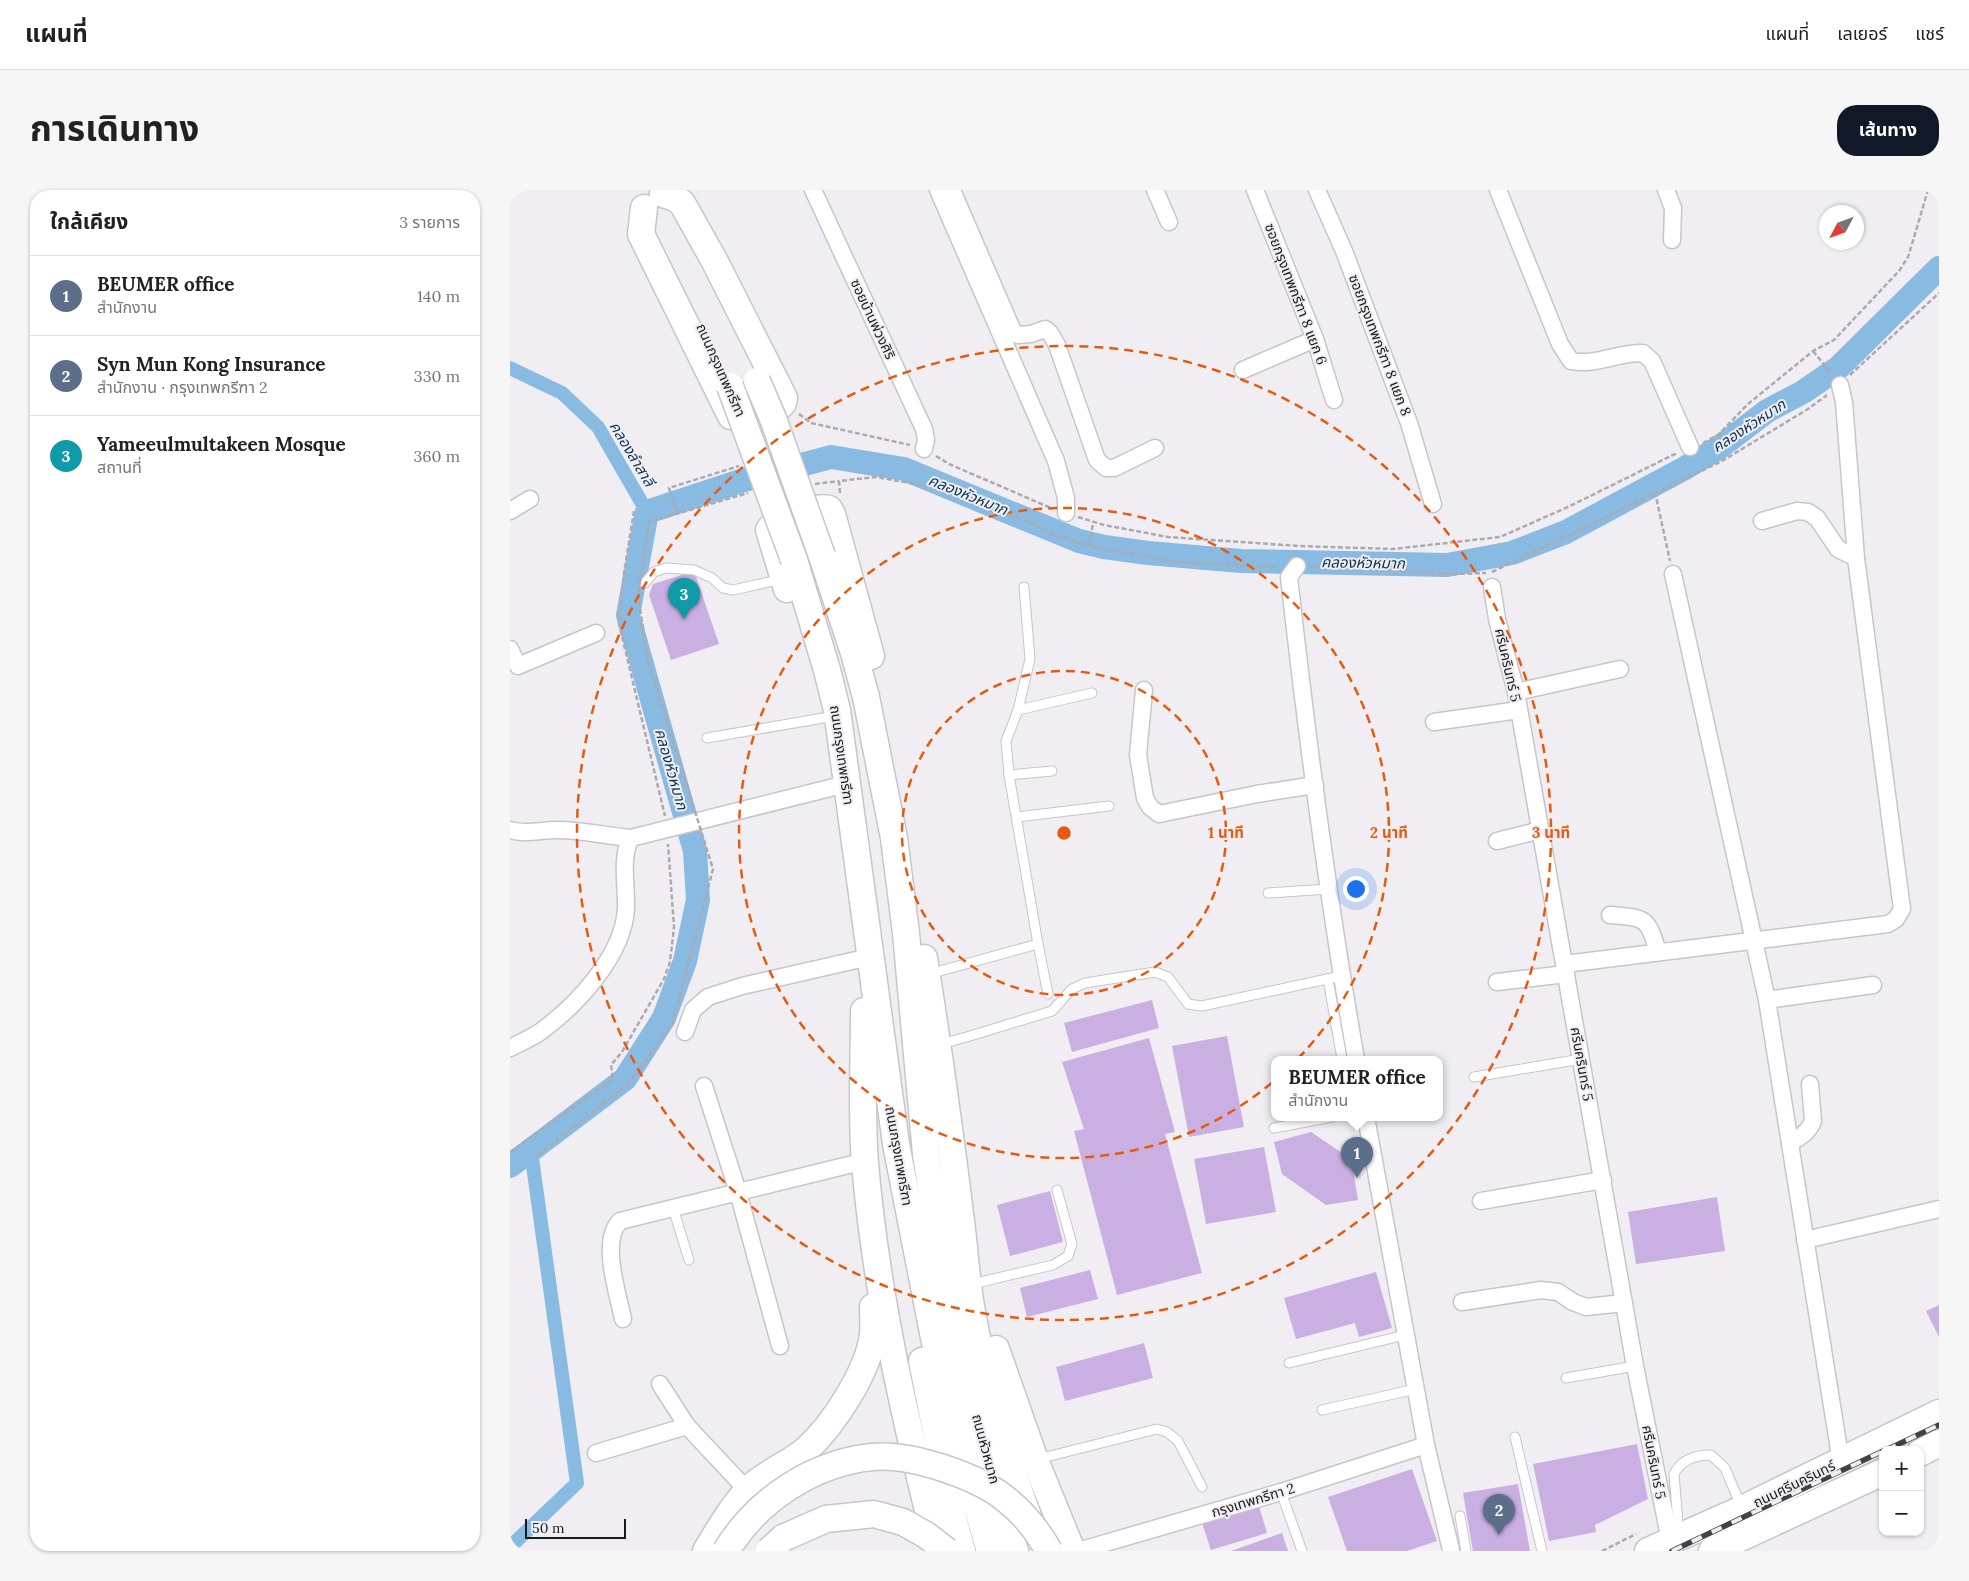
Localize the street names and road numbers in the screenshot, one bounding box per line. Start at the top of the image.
street label: ซอยกรุงเทพกรีฑา 8 แยก 6 [1261,221,1331,367]
street label: ซอยกรุงเทพกรีฑา 8 แยก 8 [1345,272,1415,418]
street label: ซอยบ้านพ่วงศิริ [847,276,900,362]
street label: ถนนกรุงเทพกรีฑา [692,320,750,420]
street label: ศรีนครินทร์ 5 [1491,626,1525,704]
street label: ถนนกรุงเทพกรีฑา [826,704,858,806]
street label: ศรีนครินทร์ 5 [1567,1026,1597,1102]
street label: ถนนกรุงเทพกรีฑา [881,1105,917,1207]
street label: ถนนหัวหมาก [968,1412,1004,1486]
street label: ศรีนครินทร์ 5 [1638,1424,1670,1500]
street label: ถนนศรีนครินทร์ [1750,1456,1839,1512]
street label: กรุงเทพกรีฑา 2 [1209,1479,1297,1521]

